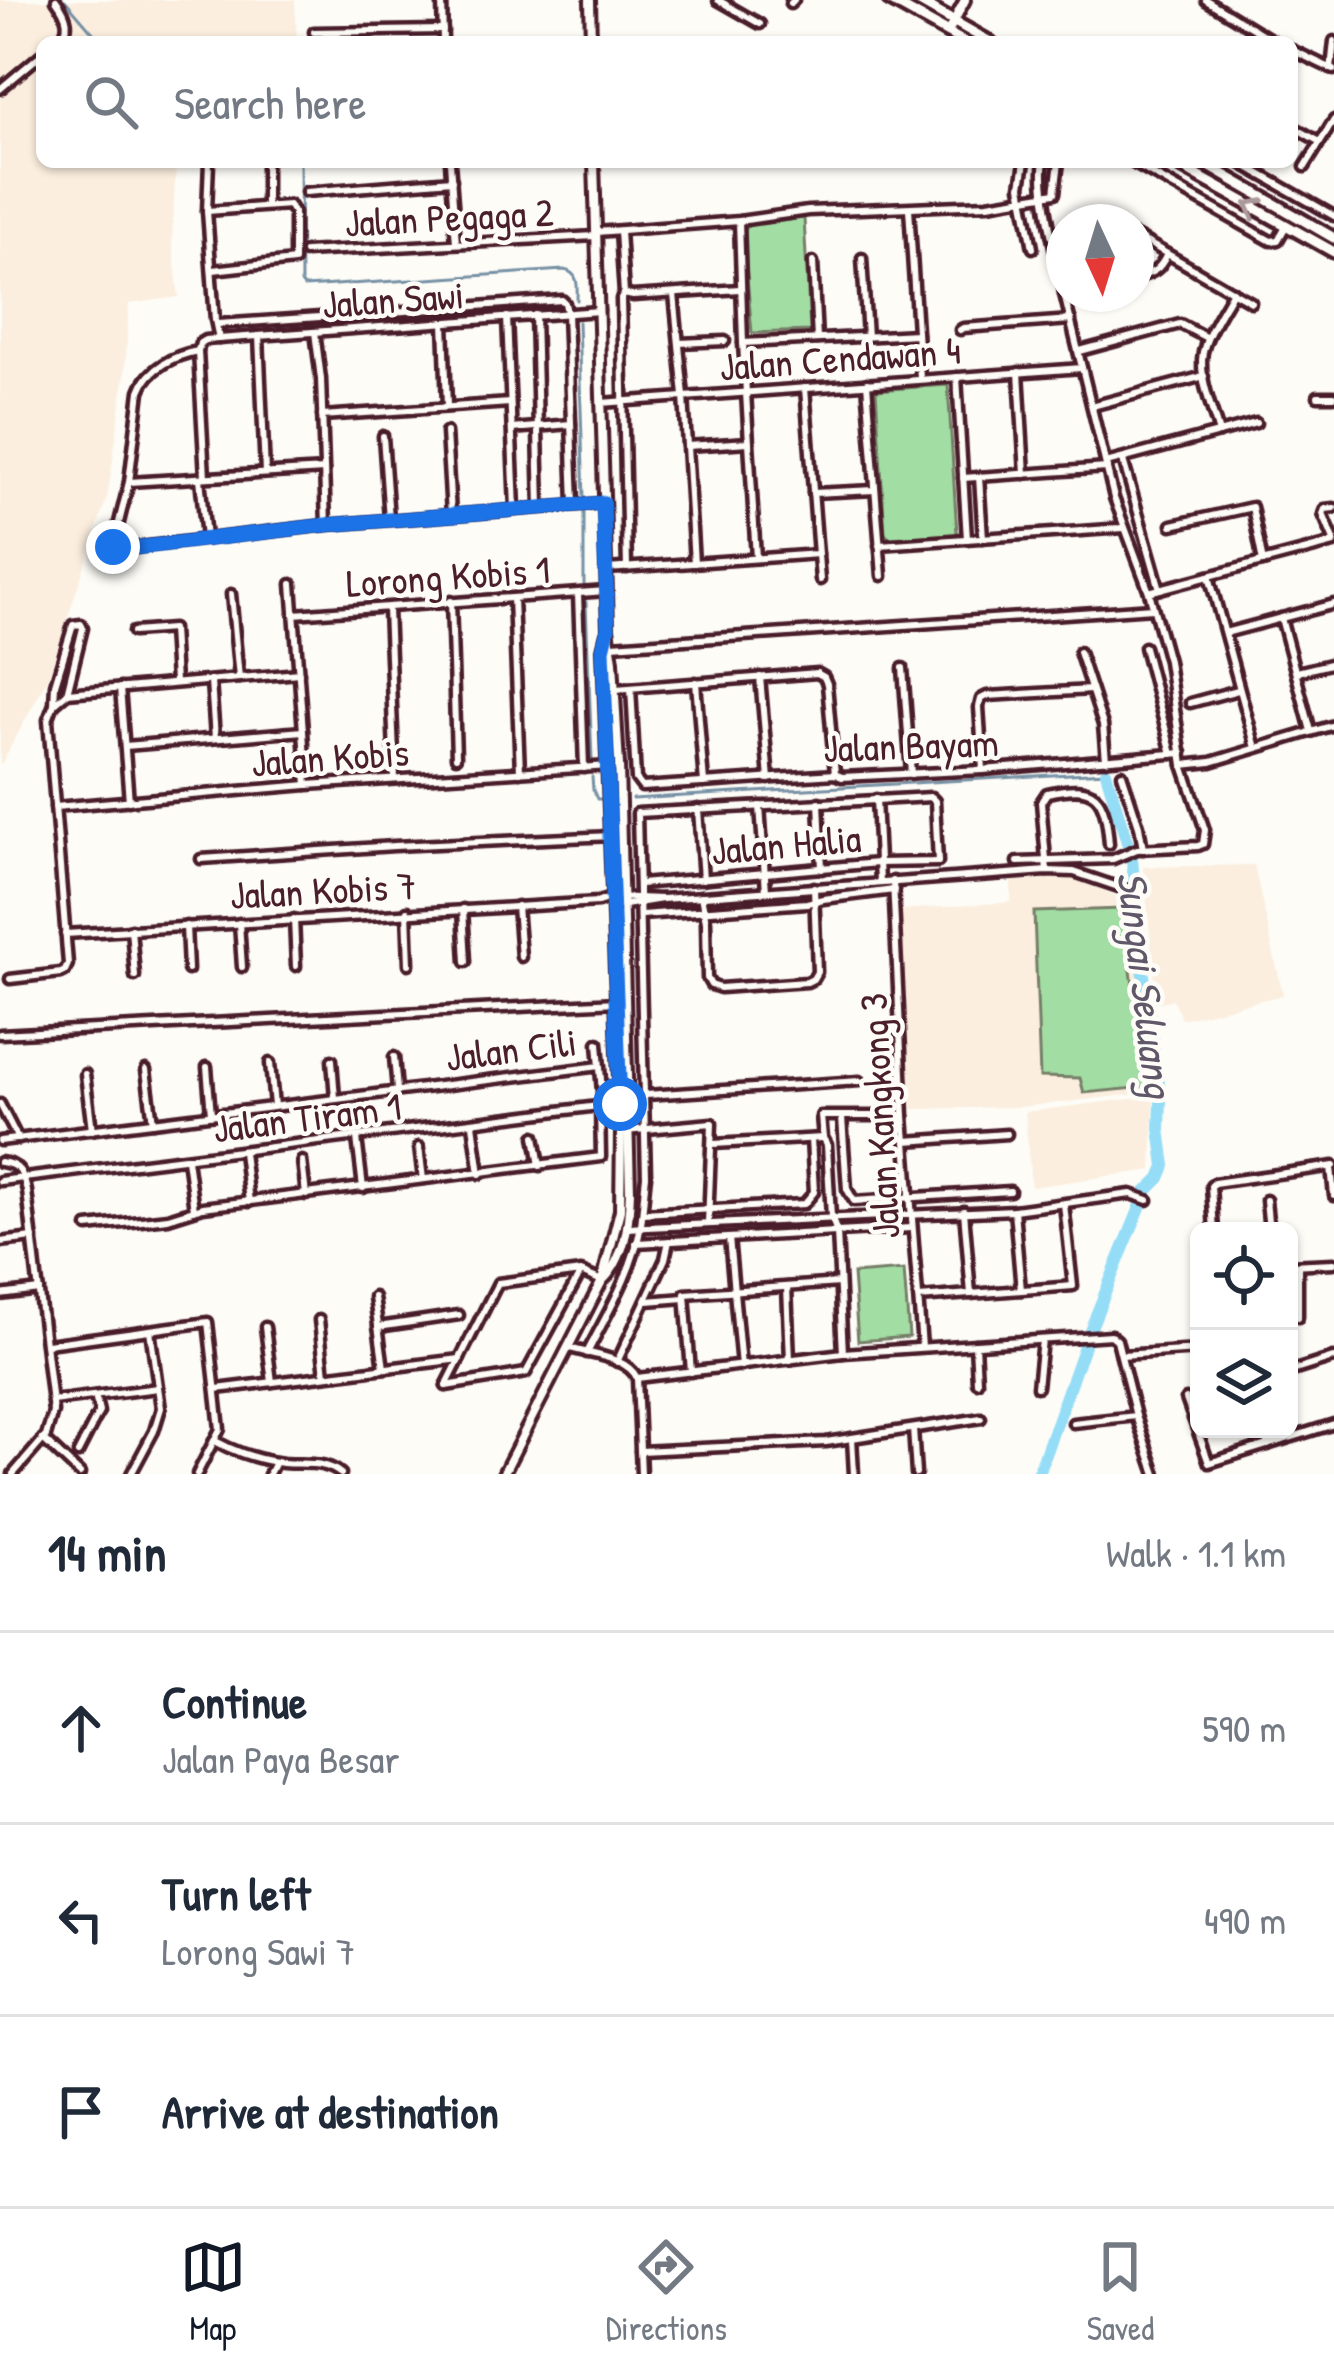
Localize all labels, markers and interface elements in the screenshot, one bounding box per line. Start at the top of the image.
search box [36,36,1298,168]
icon: search [78,69,144,135]
text: Search here [174,72,366,133]
street label: Jalan Pegaga 2 [343,185,555,248]
one-way arrow [1245,199,1266,222]
north arrow [1046,204,1154,312]
street label: Jalan Sawi [320,267,466,330]
street label: Jalan Cendawan 4 [718,323,962,392]
route end [86,520,140,574]
street label: Lorong Kobis 1 [344,542,552,609]
street label: Jalan Bayam [822,715,1000,774]
street label: Jalan Kobis [249,725,411,788]
street label: Jalan Halia [709,811,863,876]
street label: Jalan Kobis 7 [229,858,417,921]
water label: Sungai Seluang [1103,868,1189,1103]
street label: Jalan Kangkong 3 [846,992,911,1240]
street label: Jalan Cili [443,1014,579,1083]
route start [593,1077,647,1131]
street label: Jalan Tiram 1 [210,1079,404,1154]
map controls [1190,1222,1298,1438]
button: locate [1190,1222,1298,1330]
button: layers [1190,1330,1298,1438]
text: 14 min [48,1518,167,1587]
text: Walk · 1.1 km [1106,1526,1286,1579]
text: Continue [162,1671,307,1732]
icon: ahead [48,1695,114,1761]
text: 590 m [1202,1701,1286,1754]
text: Jalan Paya Besar [162,1732,399,1785]
text: Turn left [162,1863,311,1924]
icon: left [48,1887,114,1953]
text: 490 m [1204,1893,1286,1946]
text: Lorong Sawi 7 [162,1924,355,1977]
icon: arrive [48,2079,114,2145]
text: Arrive at destination [162,2081,499,2142]
tab: Map [180,2234,246,2350]
tab: Directions [606,2234,727,2350]
tab: Saved [1087,2234,1154,2350]

